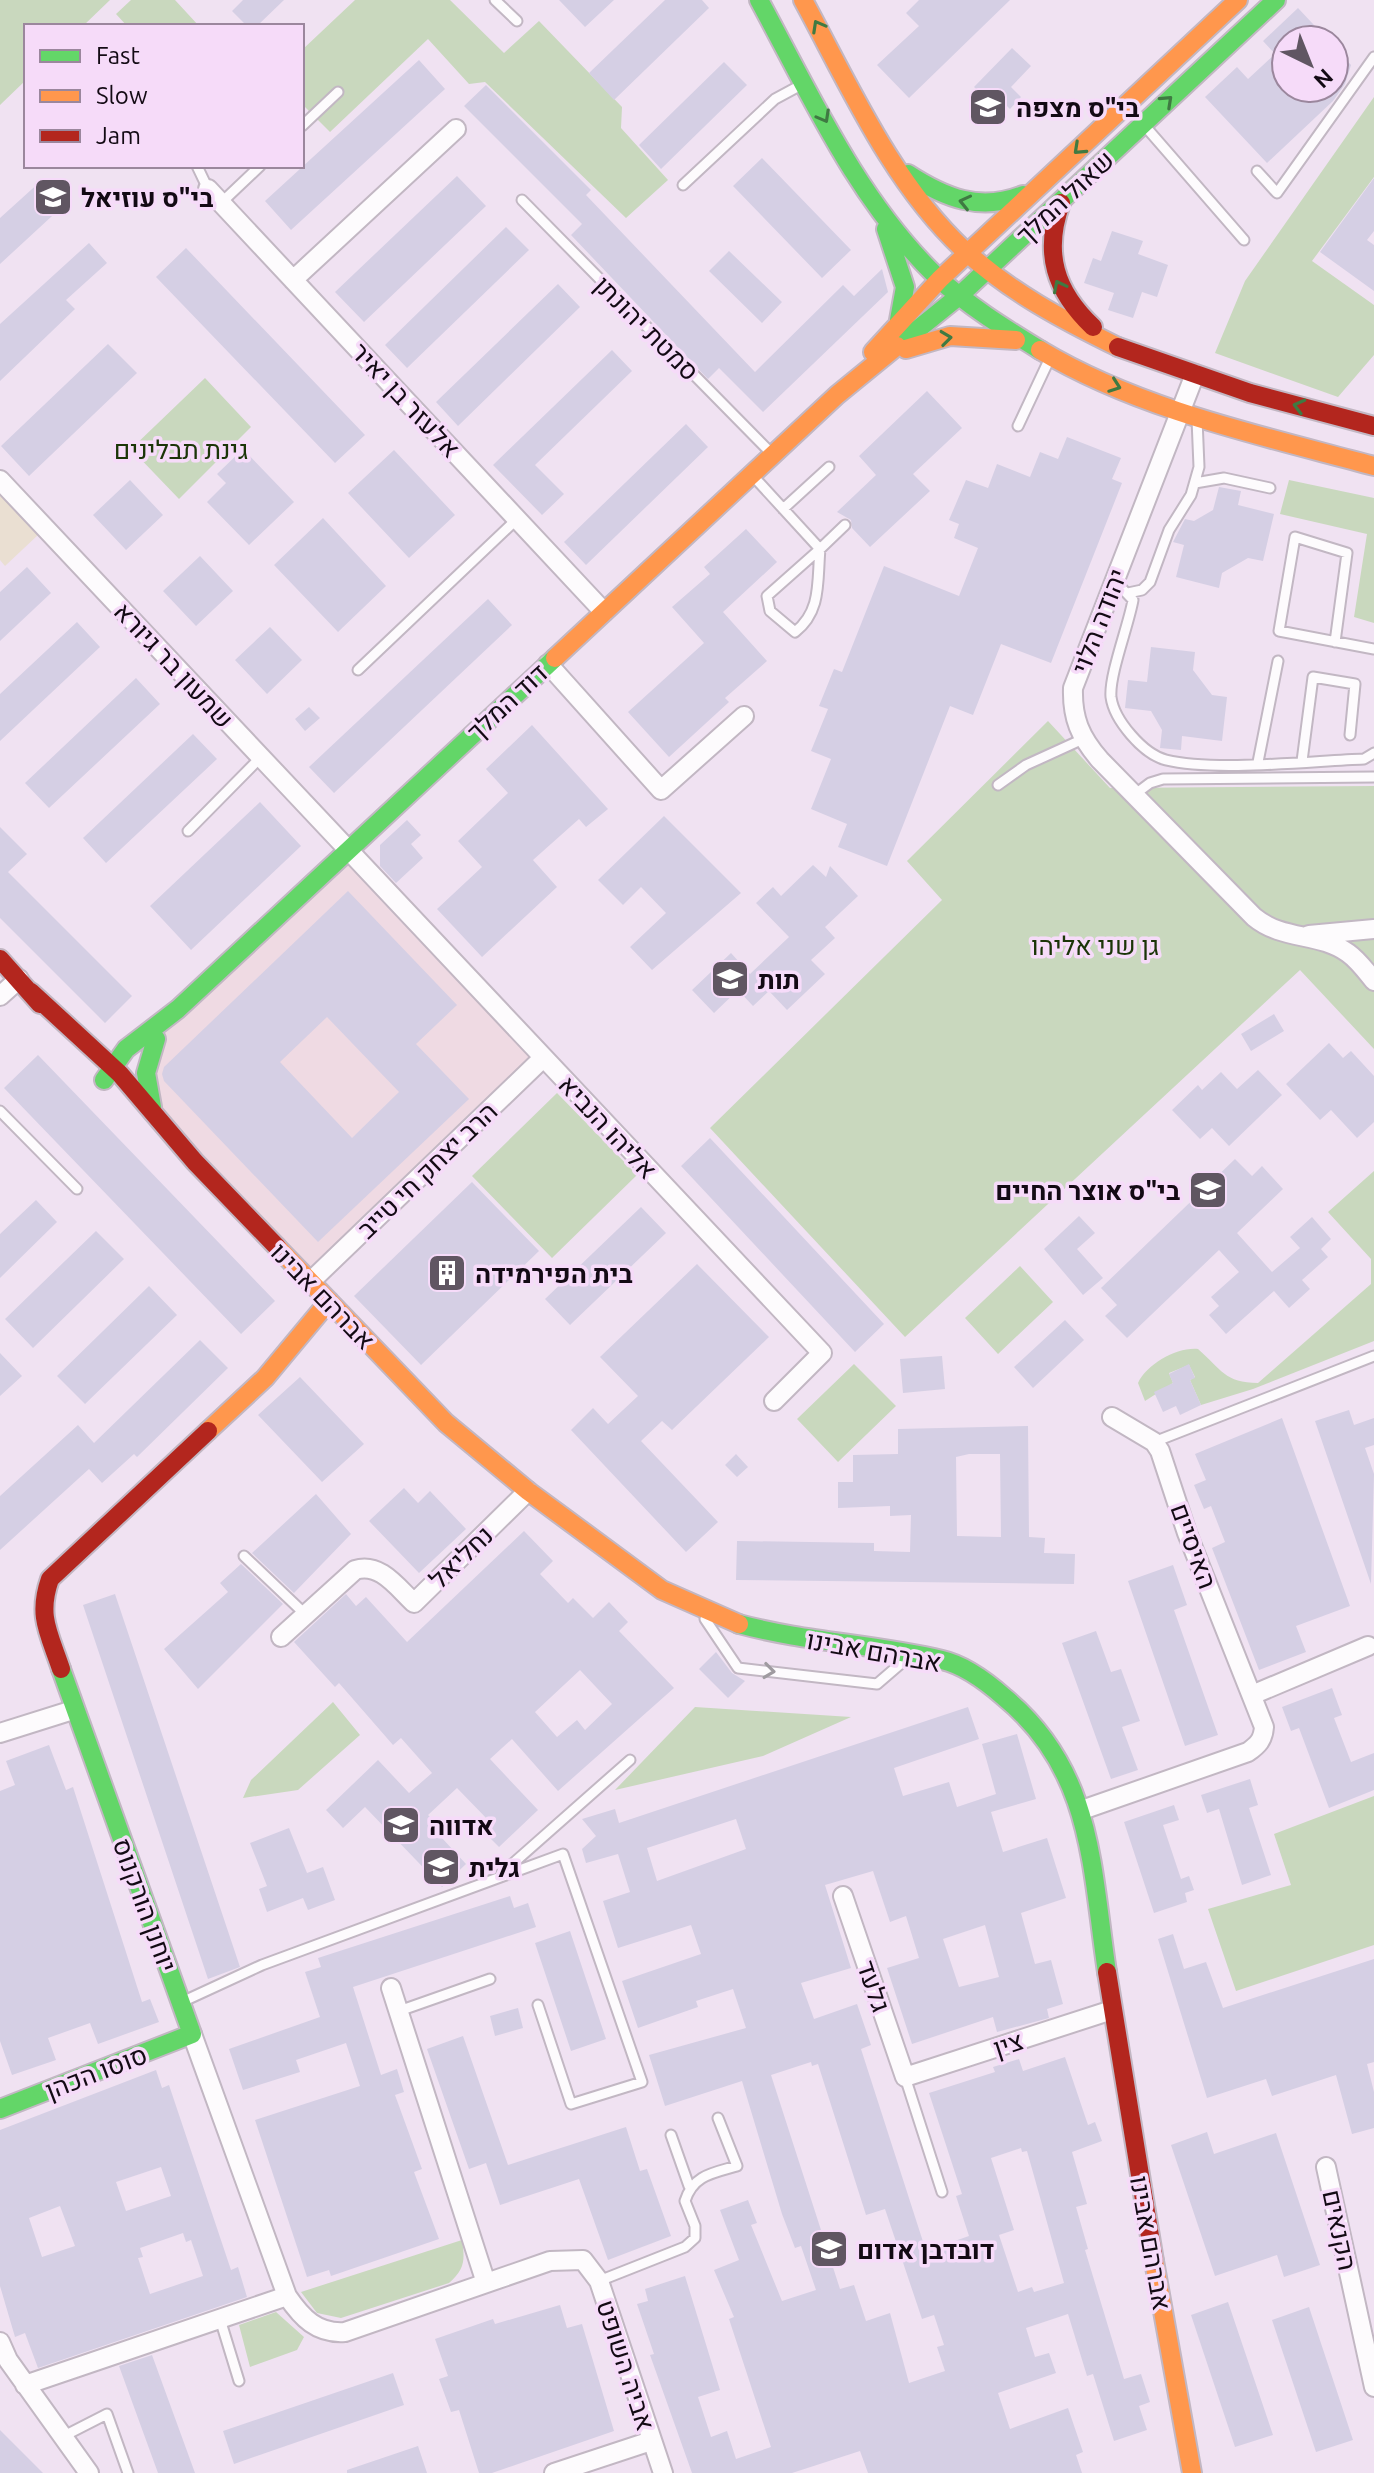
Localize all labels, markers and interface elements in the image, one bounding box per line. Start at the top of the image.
one-way arrow [812,20,827,35]
legend [24,24,304,168]
north arrow [1270,24,1350,104]
text: Fast [96,42,140,69]
text: N [1309,64,1339,94]
text: Slow [96,82,148,109]
school or university icon: בי"ס מצפה [967,86,1009,128]
place label: בי"ס מצפה [1016,93,1139,122]
one-way arrow [1158,96,1172,111]
one-way arrow [814,108,830,123]
text: Jam [96,122,141,149]
one-way arrow [1074,139,1088,154]
street label: שאול המלך [1010,145,1120,249]
school or university icon: בי"ס עוזיאל [32,176,74,218]
place label: בי"ס עוזיאל [81,183,213,212]
one-way arrow [958,194,972,211]
street label: סמטת יהונתן [589,270,705,386]
one-way arrow [1053,279,1068,294]
one-way arrow [940,329,953,346]
street label: אלעזר בן יאיר [346,337,466,463]
one-way arrow [1107,376,1121,393]
one-way arrow [1292,399,1306,415]
park label: גינת תבלינים [114,435,248,464]
street label: יהודה הלוי [1066,565,1132,677]
street label: שמעון בר גיורא [109,596,239,734]
street label: דוד המלך [461,658,553,746]
park label: גן שני אליהו [1031,931,1159,960]
school or university icon: תות [709,958,751,1000]
place label: תות [758,965,800,994]
street label: אליהו הנביא [553,1070,663,1184]
street label: הרב יצחק חי טייב [351,1096,503,1244]
school or university icon: בי"ס אוצר החיים [1187,1169,1229,1211]
place label: בי"ס אוצר החיים [995,1176,1180,1205]
street label: אברהם אבינו [265,1237,381,1355]
building icon: בית הפירמידה [426,1252,468,1294]
place label: בית הפירמידה [475,1259,633,1288]
street label: האיסיים [1165,1499,1223,1593]
street label: נחליאל [423,1520,499,1594]
street label: אברהם אבינו [804,1625,944,1677]
one-way arrow [763,1663,776,1680]
school or university icon: אדווה [380,1804,422,1846]
place label: אדווה [429,1811,494,1840]
street label: יוחנן הורקנוס [107,1834,183,1976]
school or university icon: גלית [420,1846,462,1888]
place label: גלית [469,1853,520,1882]
street label: גלעד [852,1957,896,2015]
street label: צין [989,2026,1027,2062]
street label: סוסו הכהן [41,2039,151,2105]
street label: אברהם אבינו [1125,2173,1177,2313]
street label: הקנאים [1317,2187,1363,2273]
school or university icon: דובדבן אדום [808,2228,850,2270]
place label: דובדבן אדום [857,2235,994,2264]
street label: אביה השופט [591,2296,661,2434]

